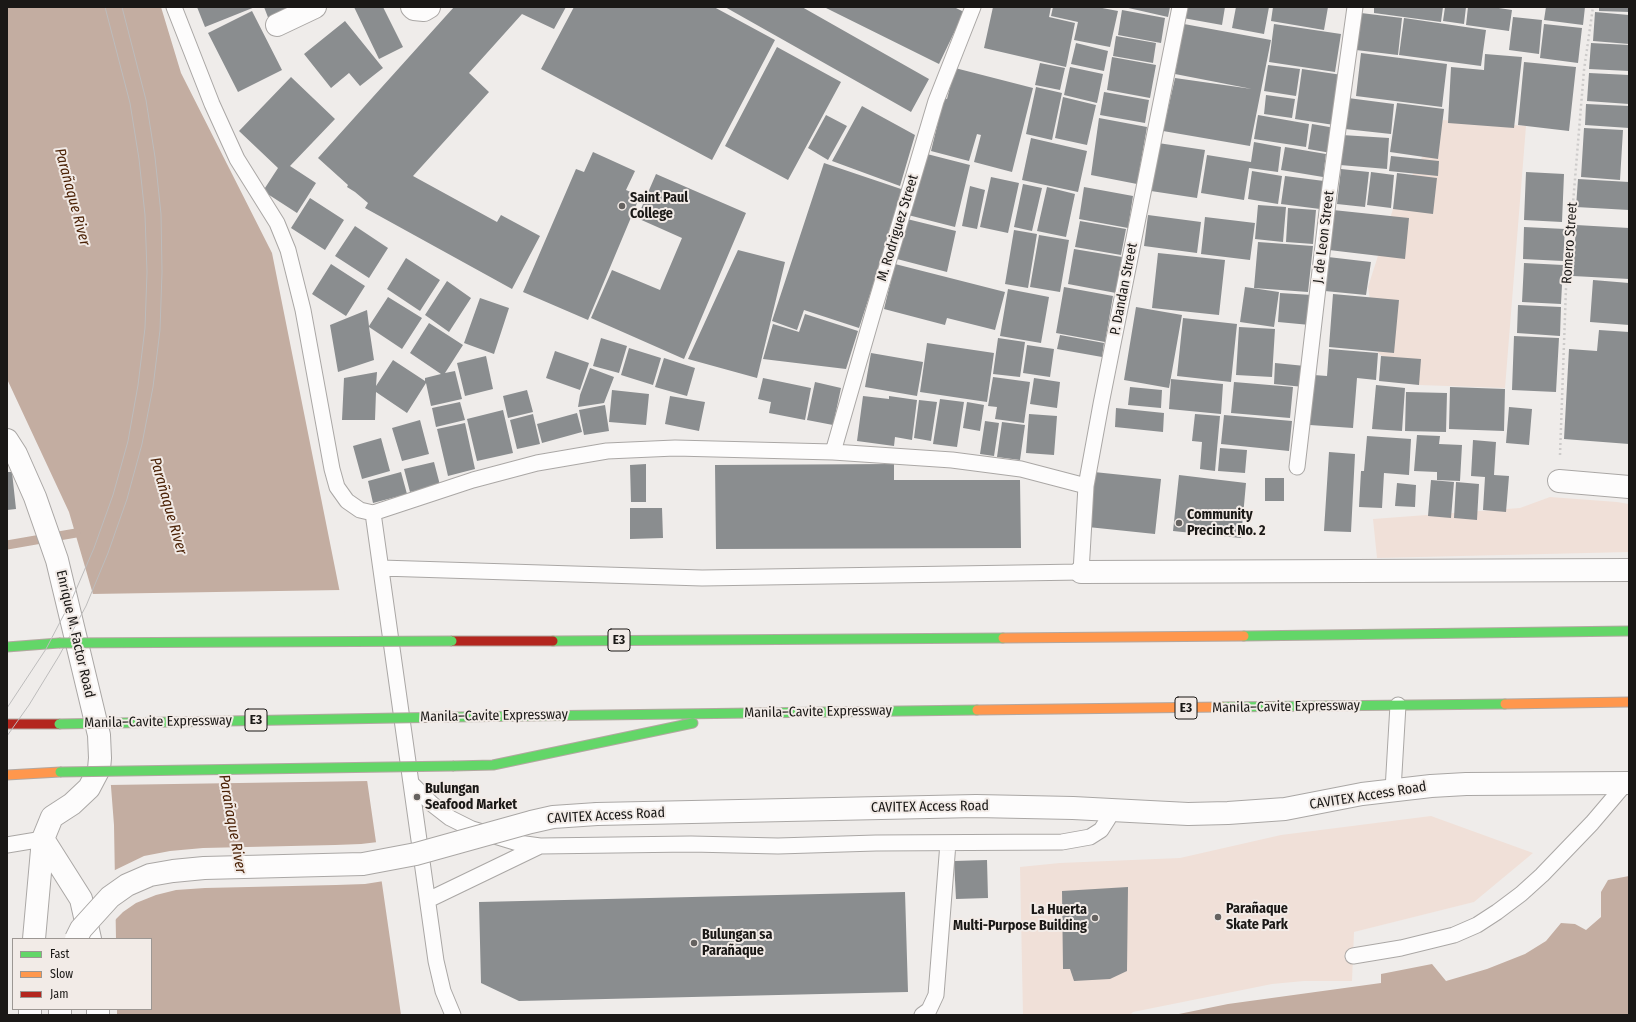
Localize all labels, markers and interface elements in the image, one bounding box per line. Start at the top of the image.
water label: Parañaque River [50,146,94,248]
street label: M. Rodriguez Street [874,173,922,283]
place label: Saint Paul College [630,190,688,222]
street label: J. de Leon Street [1310,190,1338,284]
marker: Saint Paul College [617,201,627,211]
street label: Romero Street [1559,201,1581,285]
street label: P. Dandan Street [1107,241,1141,337]
water label: Parañaque River [146,455,190,557]
place label: Community Precinct No. 2 [1187,507,1265,540]
marker: Community Precinct No. 2 [1174,518,1184,528]
street label: Enrique M. Factor Road [52,569,98,699]
road number: E3 [608,629,630,651]
road number: E3 [1175,697,1197,719]
street label: Manila–Cavite Expressway [1212,697,1360,717]
street label: Manila–Cavite Expressway [744,702,892,722]
street label: Manila–Cavite Expressway [420,706,568,726]
road number: E3 [245,709,267,731]
street label: Manila–Cavite Expressway [84,712,232,732]
water label: Parañaque River [214,773,250,875]
street label: CAVITEX Access Road [1308,778,1428,814]
place label: Bulungan Seafood Market [425,781,517,814]
marker: Bulungan Seafood Market [412,792,422,802]
street label: CAVITEX Access Road [871,798,989,816]
street label: CAVITEX Access Road [547,805,665,827]
place label: Parañaque Skate Park [1226,901,1288,934]
place label: La Huerta Multi-Purpose Building [953,902,1087,934]
marker: Parañaque Skate Park [1213,912,1223,922]
marker: La Huerta Multi-Purpose Building [1090,913,1100,923]
place label: Bulungan sa Parañaque [702,927,772,960]
legend [12,938,152,1010]
marker: Bulungan sa Parañaque [689,938,699,948]
text: Fast [50,947,69,961]
text: Slow [50,967,73,981]
text: Jam [50,987,68,1001]

